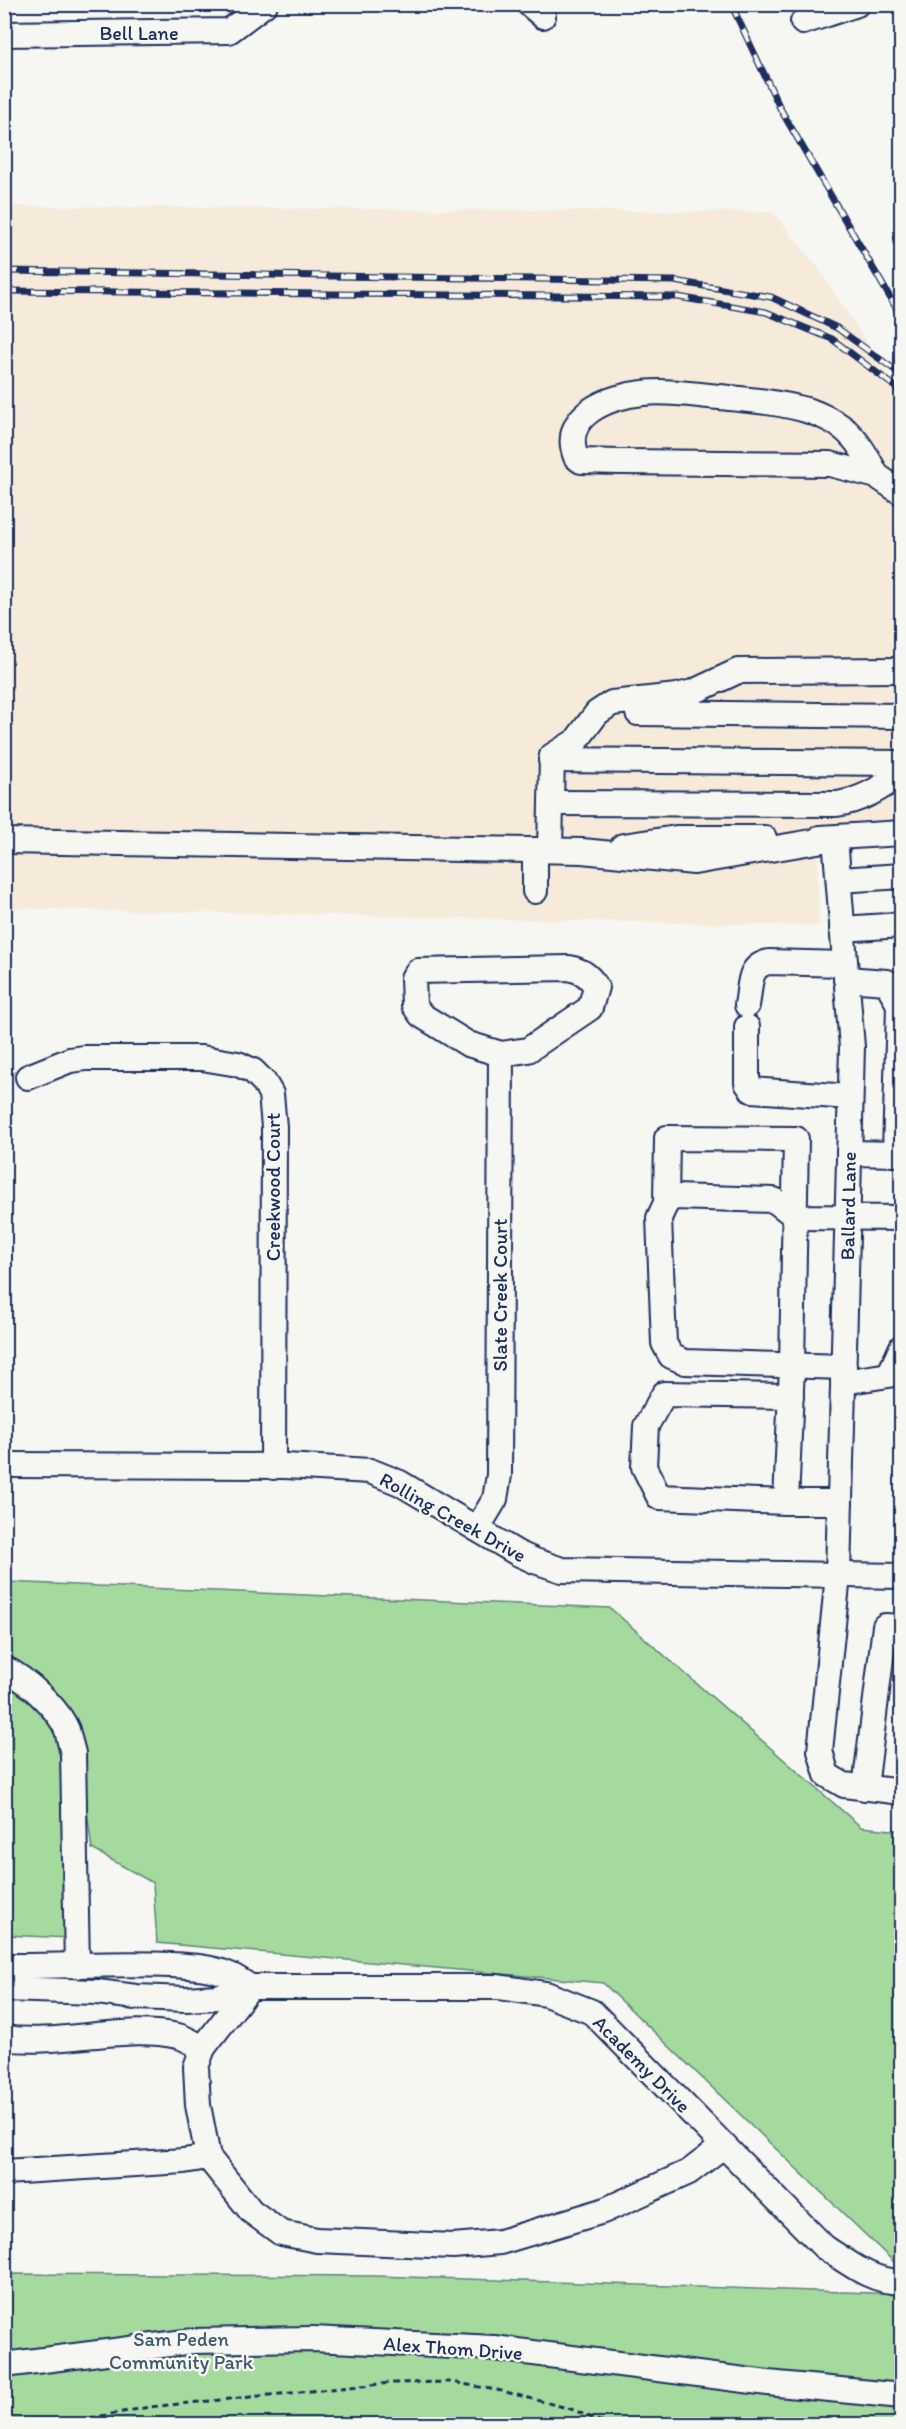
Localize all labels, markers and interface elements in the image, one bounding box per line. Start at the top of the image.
street label: Bell Lane [99,21,179,45]
street label: Creekwood Court [261,1113,285,1261]
street label: Ballard Lane [835,1151,861,1261]
street label: Slate Creek Court [488,1219,512,1371]
street label: Rolling Creek Drive [376,1467,530,1567]
street label: Academy Drive [588,2010,696,2118]
park label: Sam Peden Community Park [109,2327,254,2374]
street label: Alex Thom Drive [383,2331,523,2365]

